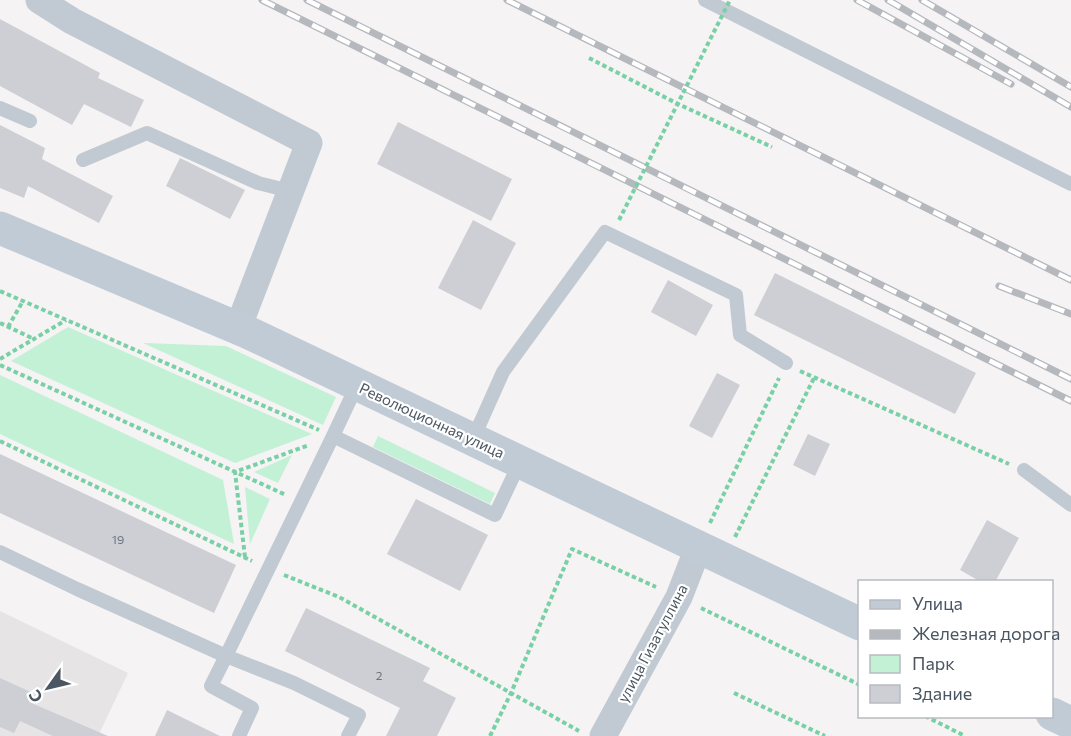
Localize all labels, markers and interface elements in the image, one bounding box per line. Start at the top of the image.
street label: Революционная улица [357,379,507,461]
house number: 19 [112,532,124,546]
legend [858,580,1053,718]
street label: улица Гизатуллина [613,581,691,705]
text: Улица [912,592,963,614]
text: Железная дорога [912,622,1060,644]
text: Парк [912,652,955,674]
north arrow [18,658,78,718]
house number: 2 [376,668,383,682]
text: Здание [912,682,972,704]
text: С [24,687,46,707]

